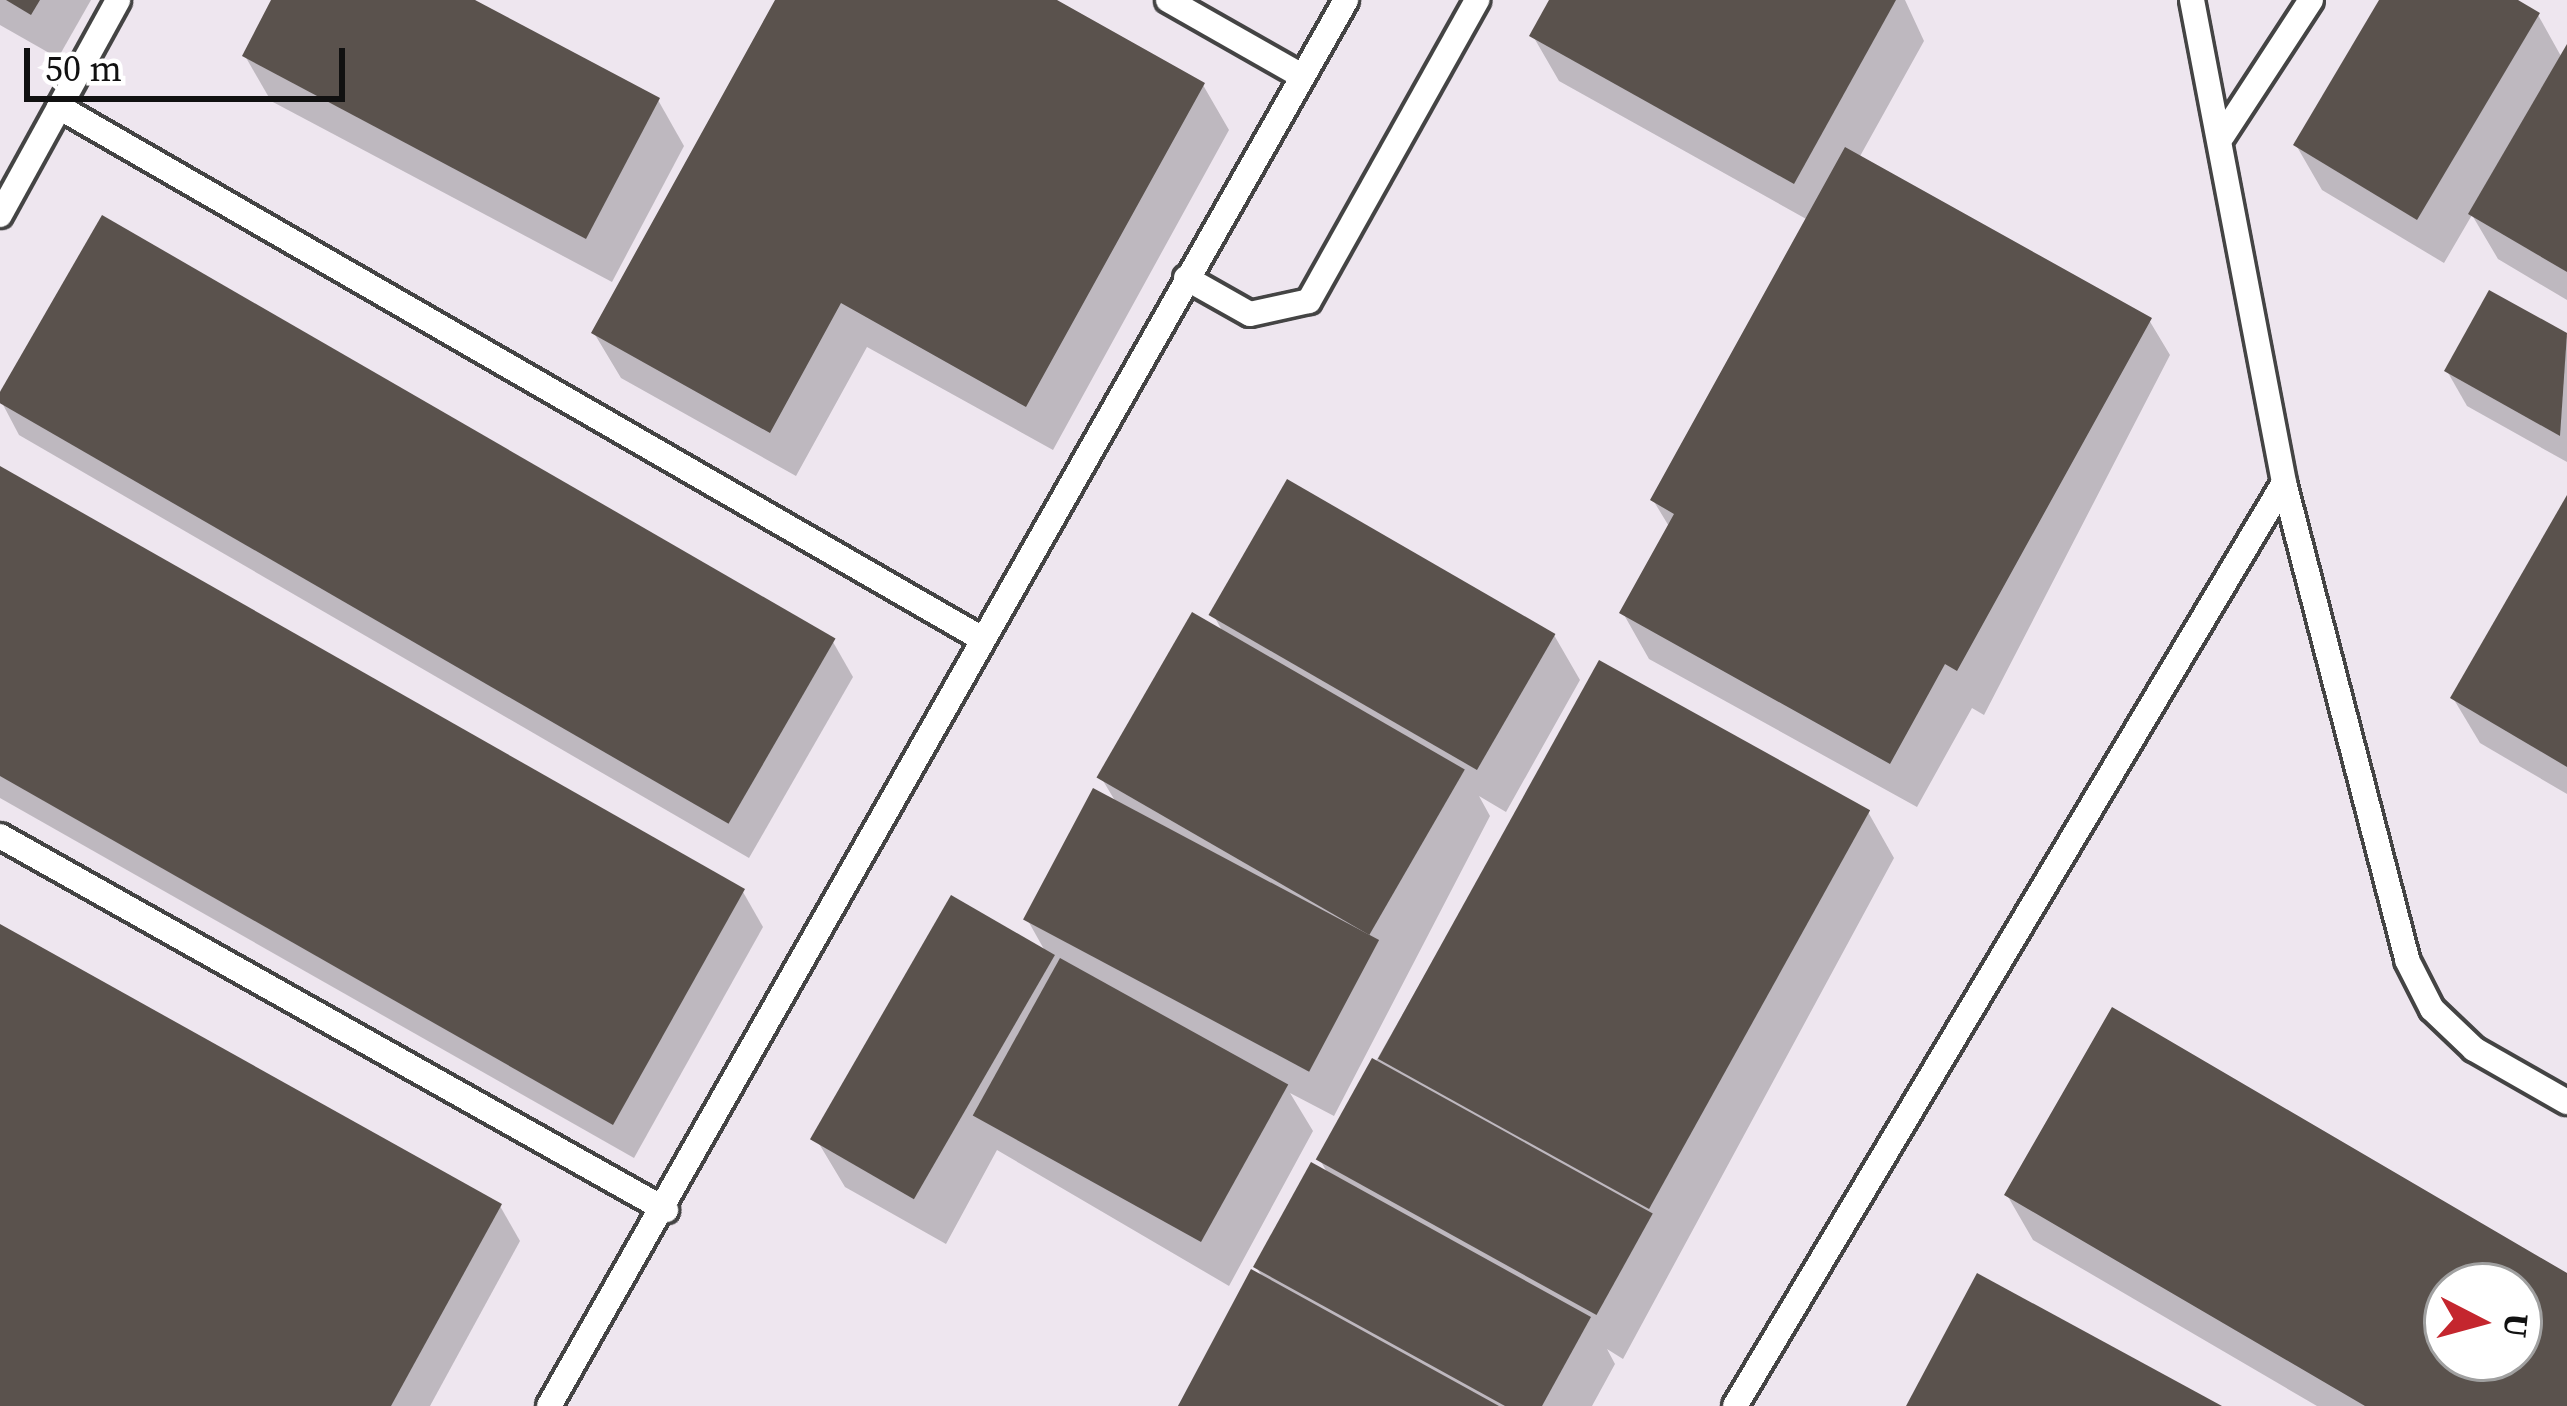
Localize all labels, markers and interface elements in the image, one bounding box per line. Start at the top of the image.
scale bar [30,24,351,98]
text: 50 m [45,44,122,93]
north arrow [2423,1262,2543,1382]
text: U [2493,1311,2540,1340]

